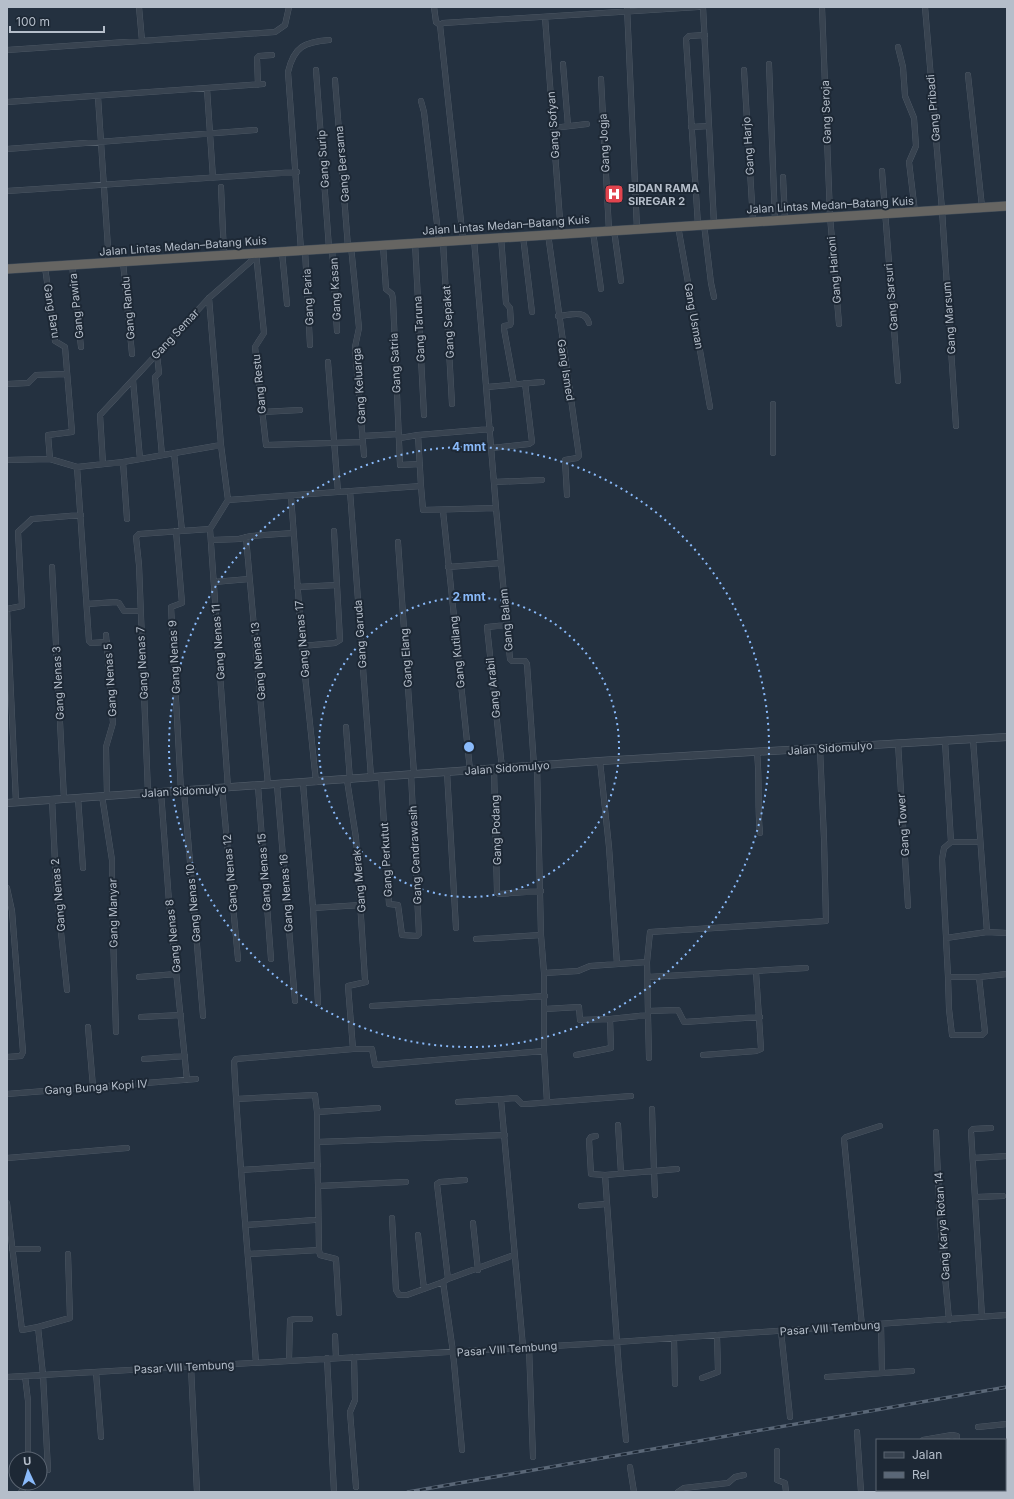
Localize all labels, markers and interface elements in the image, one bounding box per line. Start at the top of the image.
scale bar [10,8,104,34]
text: 100 m [16,14,50,29]
street label: Gang Pribadi [923,74,943,142]
street label: Gang Seroja [818,80,834,144]
street label: Gang Sofyan [544,91,562,159]
street label: Gang Jogja [595,113,613,173]
street label: Gang Harjo [739,116,757,176]
street label: Gang Bersama [332,125,352,203]
street label: Gang Surip [314,129,332,188]
place label: BIDAN RAMA SIREGAR 2 [628,181,699,208]
hospital icon: BIDAN RAMA SIREGAR 2 [603,183,625,205]
street label: Jalan Lintas Medan–Batang Kuis [746,194,914,216]
street label: Jalan Lintas Medan–Batang Kuis [422,212,590,238]
street label: Jalan Lintas Medan–Batang Kuis [99,233,267,259]
street label: Gang Haironi [824,236,844,304]
street label: Gang Kasan [326,257,344,321]
street label: Gang Sarsuri [881,263,901,331]
street label: Gang Paria [300,268,316,326]
street label: Gang Pawira [66,272,86,340]
street label: Gang Randu [118,276,138,340]
street label: Gang Marsum [939,281,959,355]
street label: Gang Usman [681,282,707,350]
street label: Gang Baru [41,283,63,339]
street label: Gang Sepakat [439,285,457,359]
street label: Gang Taruna [410,295,428,363]
street label: Gang Semar [148,306,202,362]
street label: Gang Satria [386,332,404,394]
street label: Gang Ismed [554,338,578,402]
street label: Gang Keluarga [349,347,369,425]
street label: Gang Restu [249,353,269,415]
text: 4 mnt [452,439,486,454]
street label: Gang Balam [496,588,516,652]
text: 2 mnt [452,589,486,604]
street label: Gang Garuda [351,599,369,669]
street label: Gang Nenas 17 [292,600,312,678]
street label: Gang Nenas 11 [208,604,228,680]
street label: Gang Kutilang [446,615,468,689]
street label: Gang Nenas 9 [165,620,183,694]
street label: Gang Nenas 13 [248,621,268,701]
street label: Gang Nenas 7 [133,626,151,700]
street label: Gang Elang [397,628,415,688]
street label: Gang Nenas 5 [100,642,120,717]
street label: Gang Nenas 3 [49,646,67,720]
street label: Gang Arabil [483,657,503,719]
street label: Jalan Sidomulyo [787,738,873,758]
centre of rings [462,740,476,754]
street label: Jalan Sidomulyo [464,758,550,778]
street label: Jalan Sidomulyo [141,782,227,800]
street label: Gang Tower [894,793,912,857]
street label: Gang Podang [488,795,504,865]
street label: Gang Cendrawasih [405,805,425,905]
street label: Gang Perkutut [377,822,395,898]
street label: Gang Nenas 15 [254,832,274,911]
street label: Gang Nenas 12 [220,833,240,913]
street label: Gang Merak [349,849,369,913]
street label: Gang Nenas 16 [276,853,296,933]
street label: Gang Nenas 2 [48,858,68,932]
street label: Gang Nenas 10 [183,863,203,943]
street label: Gang Manyar [105,878,121,948]
street label: Gang Nenas 8 [162,898,184,973]
street label: Gang Bunga Kopi IV [44,1076,149,1098]
street label: Gang Karya Rotan 14 [931,1171,953,1281]
street label: Pasar VIII Tembung [779,1318,881,1338]
street label: Pasar VIII Tembung [456,1339,558,1359]
street label: Pasar VIII Tembung [133,1357,235,1377]
legend [876,1439,1006,1491]
text: Jalan [912,1447,942,1462]
north arrow [8,1451,48,1491]
text: U [23,1454,32,1468]
text: Rel [912,1467,929,1482]

